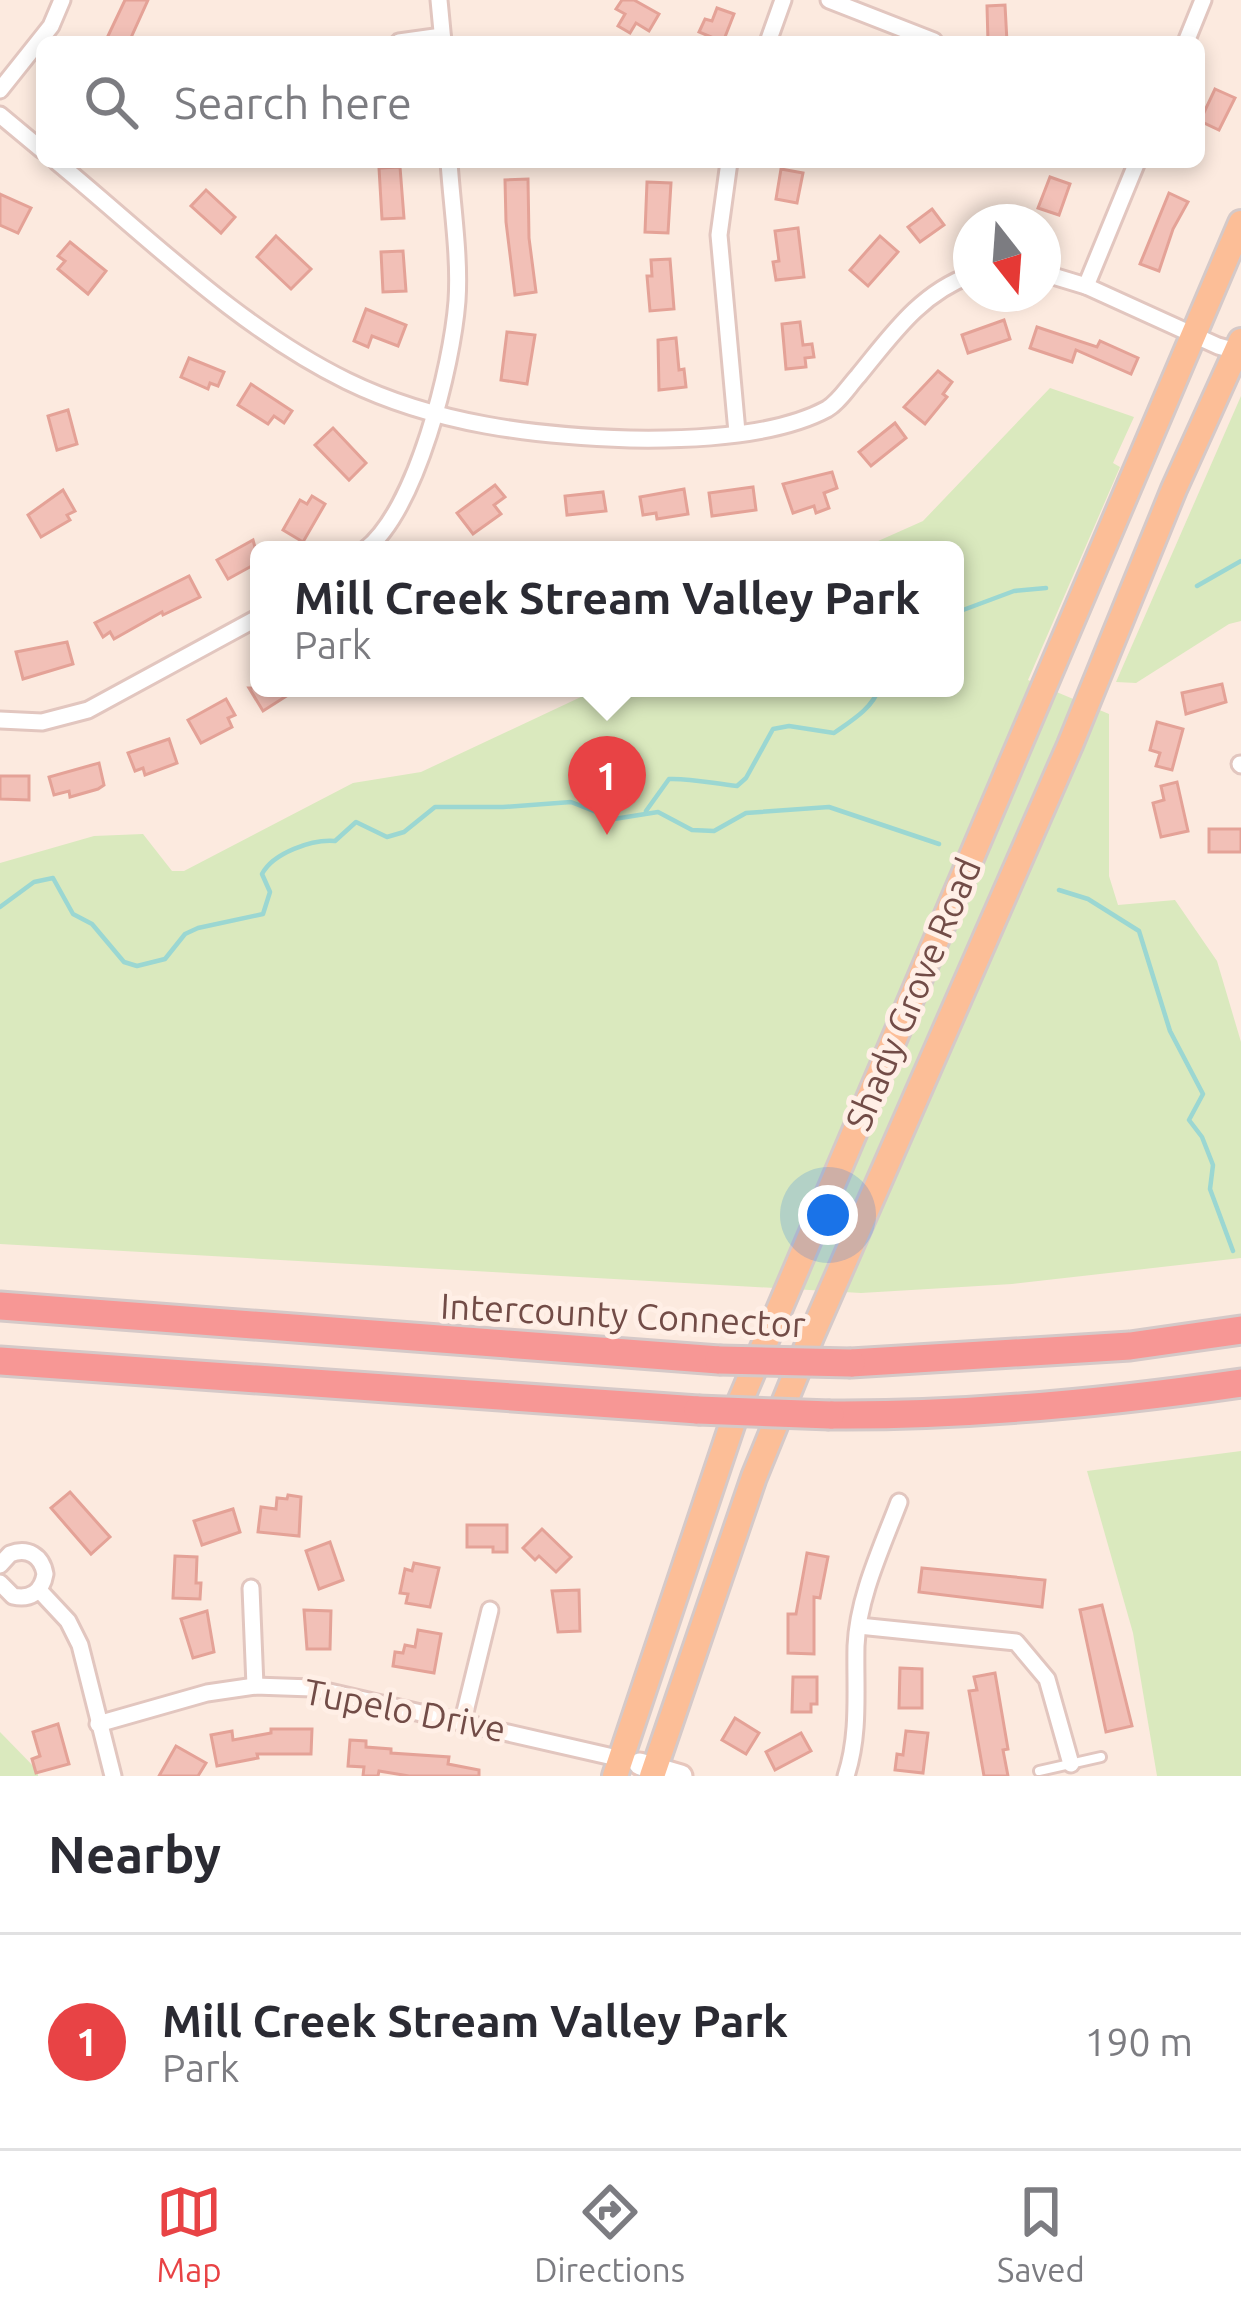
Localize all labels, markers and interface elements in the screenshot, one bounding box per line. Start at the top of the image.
search box [36,36,1205,168]
icon: search [78,69,144,135]
text: Search here [174,77,412,128]
north arrow [953,204,1061,312]
popup [250,541,964,697]
text: Mill Creek Stream Valley Park [294,572,920,623]
text: Park [294,623,371,666]
pin: 1 [568,736,646,835]
street label: Shady Grove Road [837,852,988,1136]
your location [798,1185,858,1245]
street label: Intercounty Connector [439,1284,807,1345]
street label: Tupelo Drive [301,1670,509,1749]
text: Nearby [48,1825,221,1883]
text: Mill Creek Stream Valley Park [162,1995,788,2046]
text: 1 [76,2020,98,2063]
text: 190 m [1084,2020,1193,2063]
text: Park [162,2046,240,2089]
tab: Map [156,2179,222,2288]
tab: Directions [534,2179,685,2288]
tab: Saved [997,2179,1085,2288]

